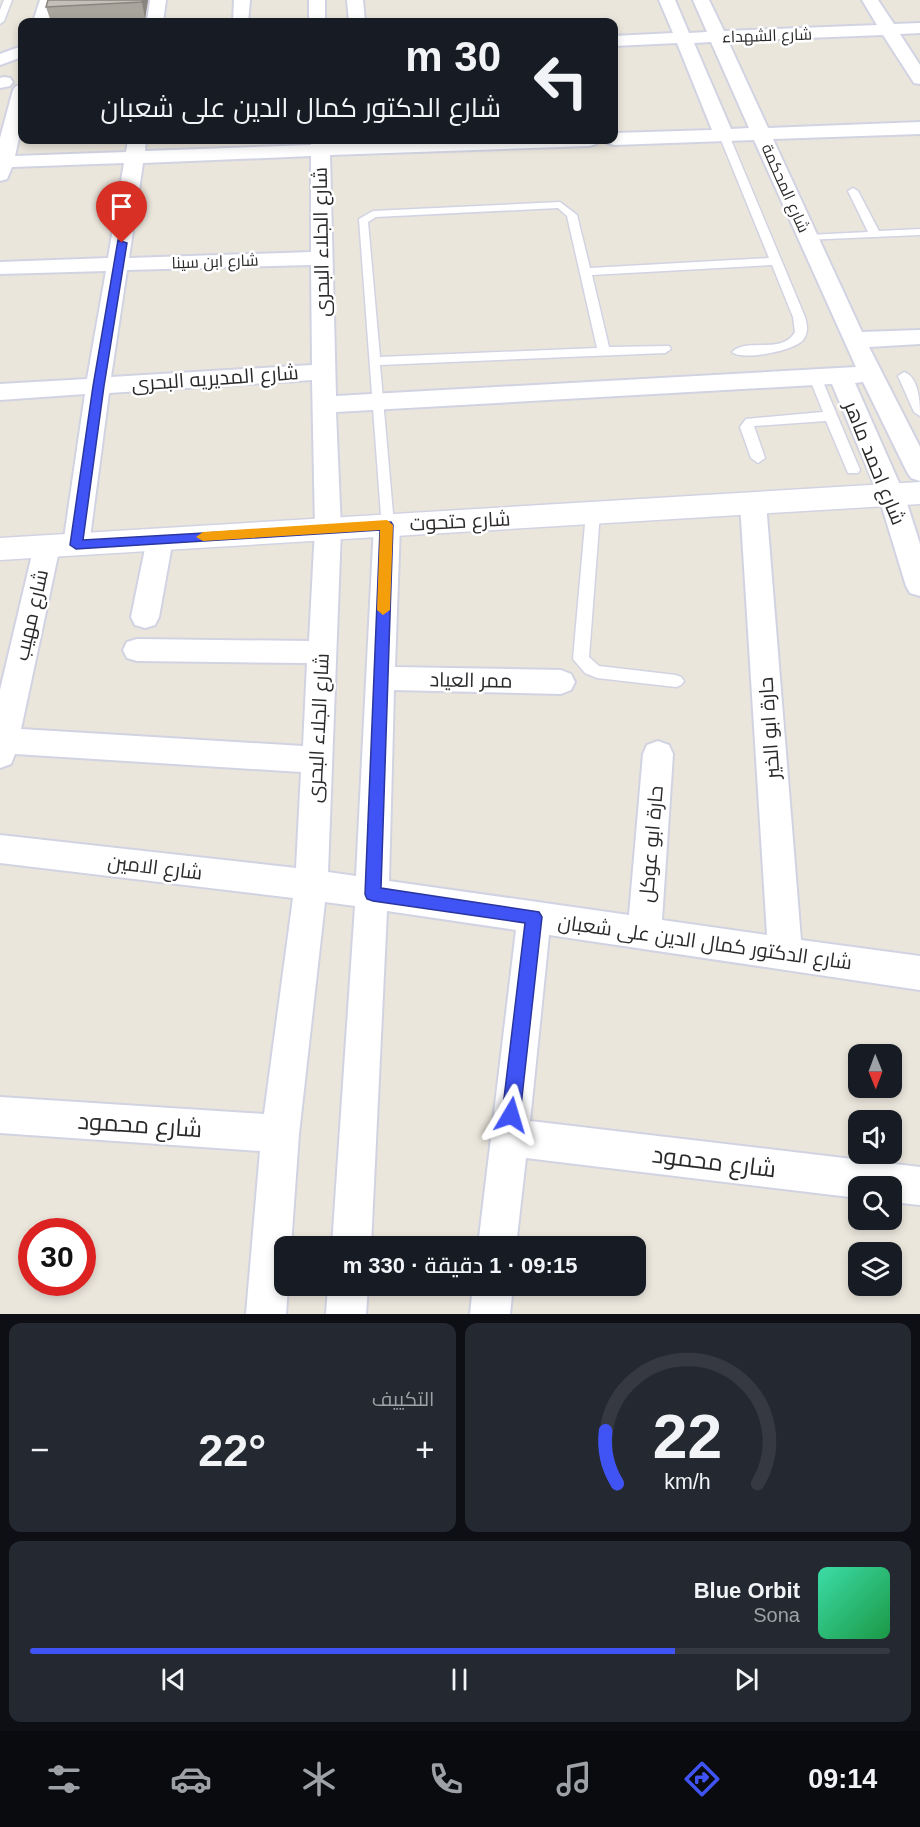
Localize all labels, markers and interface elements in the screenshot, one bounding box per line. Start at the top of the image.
street label: شارع الشهداء [722,25,812,49]
text: 30 m [405,33,501,80]
icon: left [522,42,600,120]
text: شارع الدكتور كمال الدين على شعبان [101,93,501,123]
street label: شارع المحكمة [756,141,813,236]
street label: شارع الجلاء البحرى [309,167,336,317]
pin [96,181,147,243]
icon: arrive [105,190,138,223]
street label: شارع ابن سينا [171,251,259,275]
street label: شارع المديريه البحرى [131,361,300,398]
street label: شارع احمد ماهر [837,397,910,529]
street label: شارع حتحوت [409,507,511,538]
street label: شارع مهيب [10,567,55,663]
street label: شارع الجلاء البحرى [303,653,336,804]
street label: ممر العياد [429,668,513,693]
street label: حارة ابو الخير [754,676,785,781]
street label: حارة ابو عوكل [635,785,669,904]
street label: شارع الامين [106,850,204,887]
street label: شارع الدكتور كمال الدين على شعبان [556,910,853,977]
north arrow [848,1044,902,1098]
map controls [848,1044,902,1296]
position arrow [479,1083,543,1147]
street label: شارع محمود [77,1107,203,1145]
button: sound [848,1110,902,1164]
street label: شارع محمود [650,1141,778,1185]
button: search [848,1176,902,1230]
speed limit sign: 30 [18,1218,96,1296]
button: layers [848,1242,902,1296]
text: 09:15 · 1 دقيقة · 330 m [343,1253,577,1278]
text: التكييف [372,1388,435,1410]
text: 22 [653,1402,722,1471]
text: 22° [198,1425,266,1476]
text: − [30,1431,49,1468]
text: + [415,1431,435,1468]
text: km/h [665,1471,711,1495]
text: Blue Orbit [694,1578,800,1603]
text: Sona [753,1604,800,1626]
icon: previous [157,1663,190,1696]
icon: pause [443,1663,476,1696]
icon: next [730,1663,763,1696]
icon: filters [43,1758,85,1800]
icon: car [170,1758,212,1800]
icon: climate [298,1758,340,1800]
icon: phone [425,1758,467,1800]
icon: music [553,1758,595,1800]
icon: directions [681,1758,723,1800]
text: 09:14 [808,1764,877,1794]

